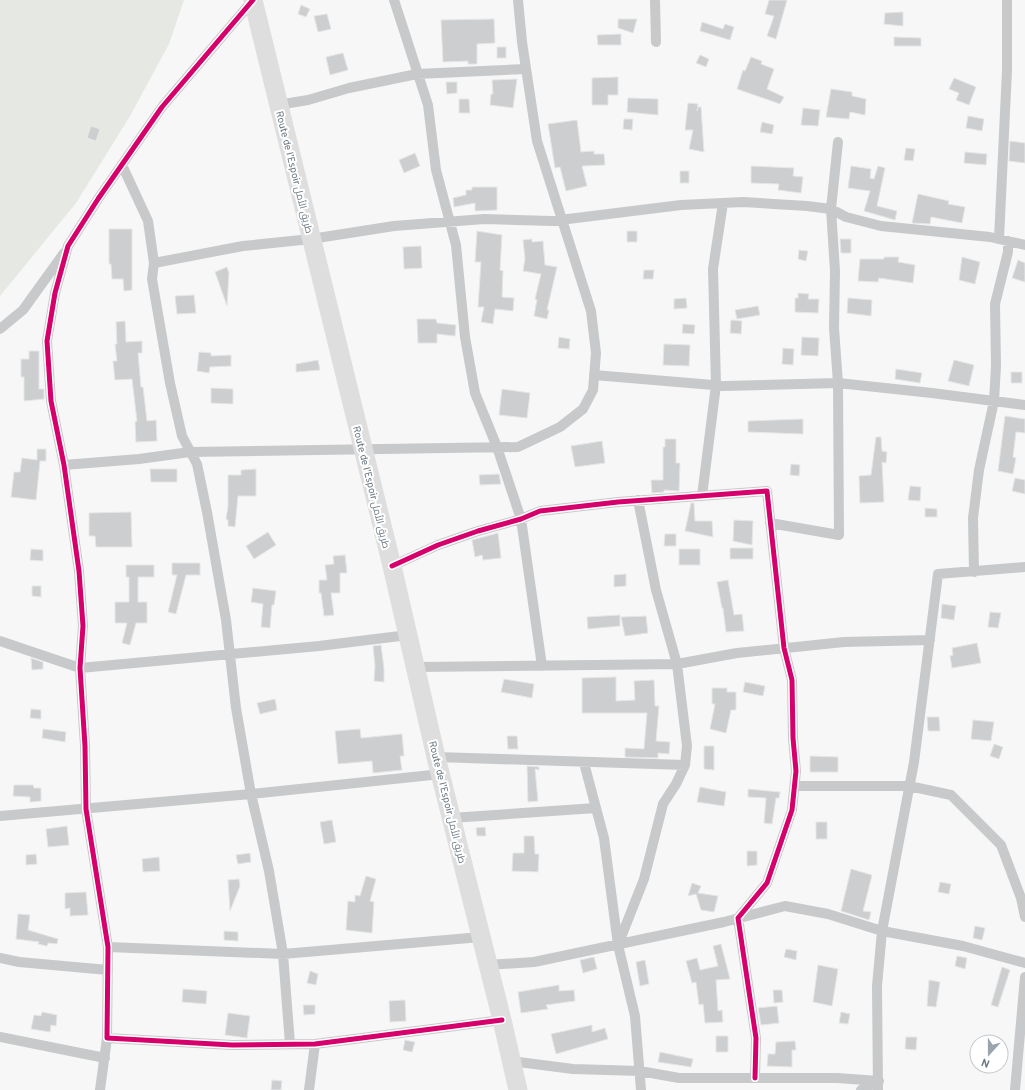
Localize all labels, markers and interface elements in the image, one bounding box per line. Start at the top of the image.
street label: Route de l’Espoir طريق الأمل [272,110,315,235]
street label: Route de l’Espoir طريق الأمل [349,425,392,550]
street label: Route de l’Espoir طريق الأمل [425,740,468,865]
north arrow [969,1034,1009,1074]
text: N [980,1054,992,1070]

